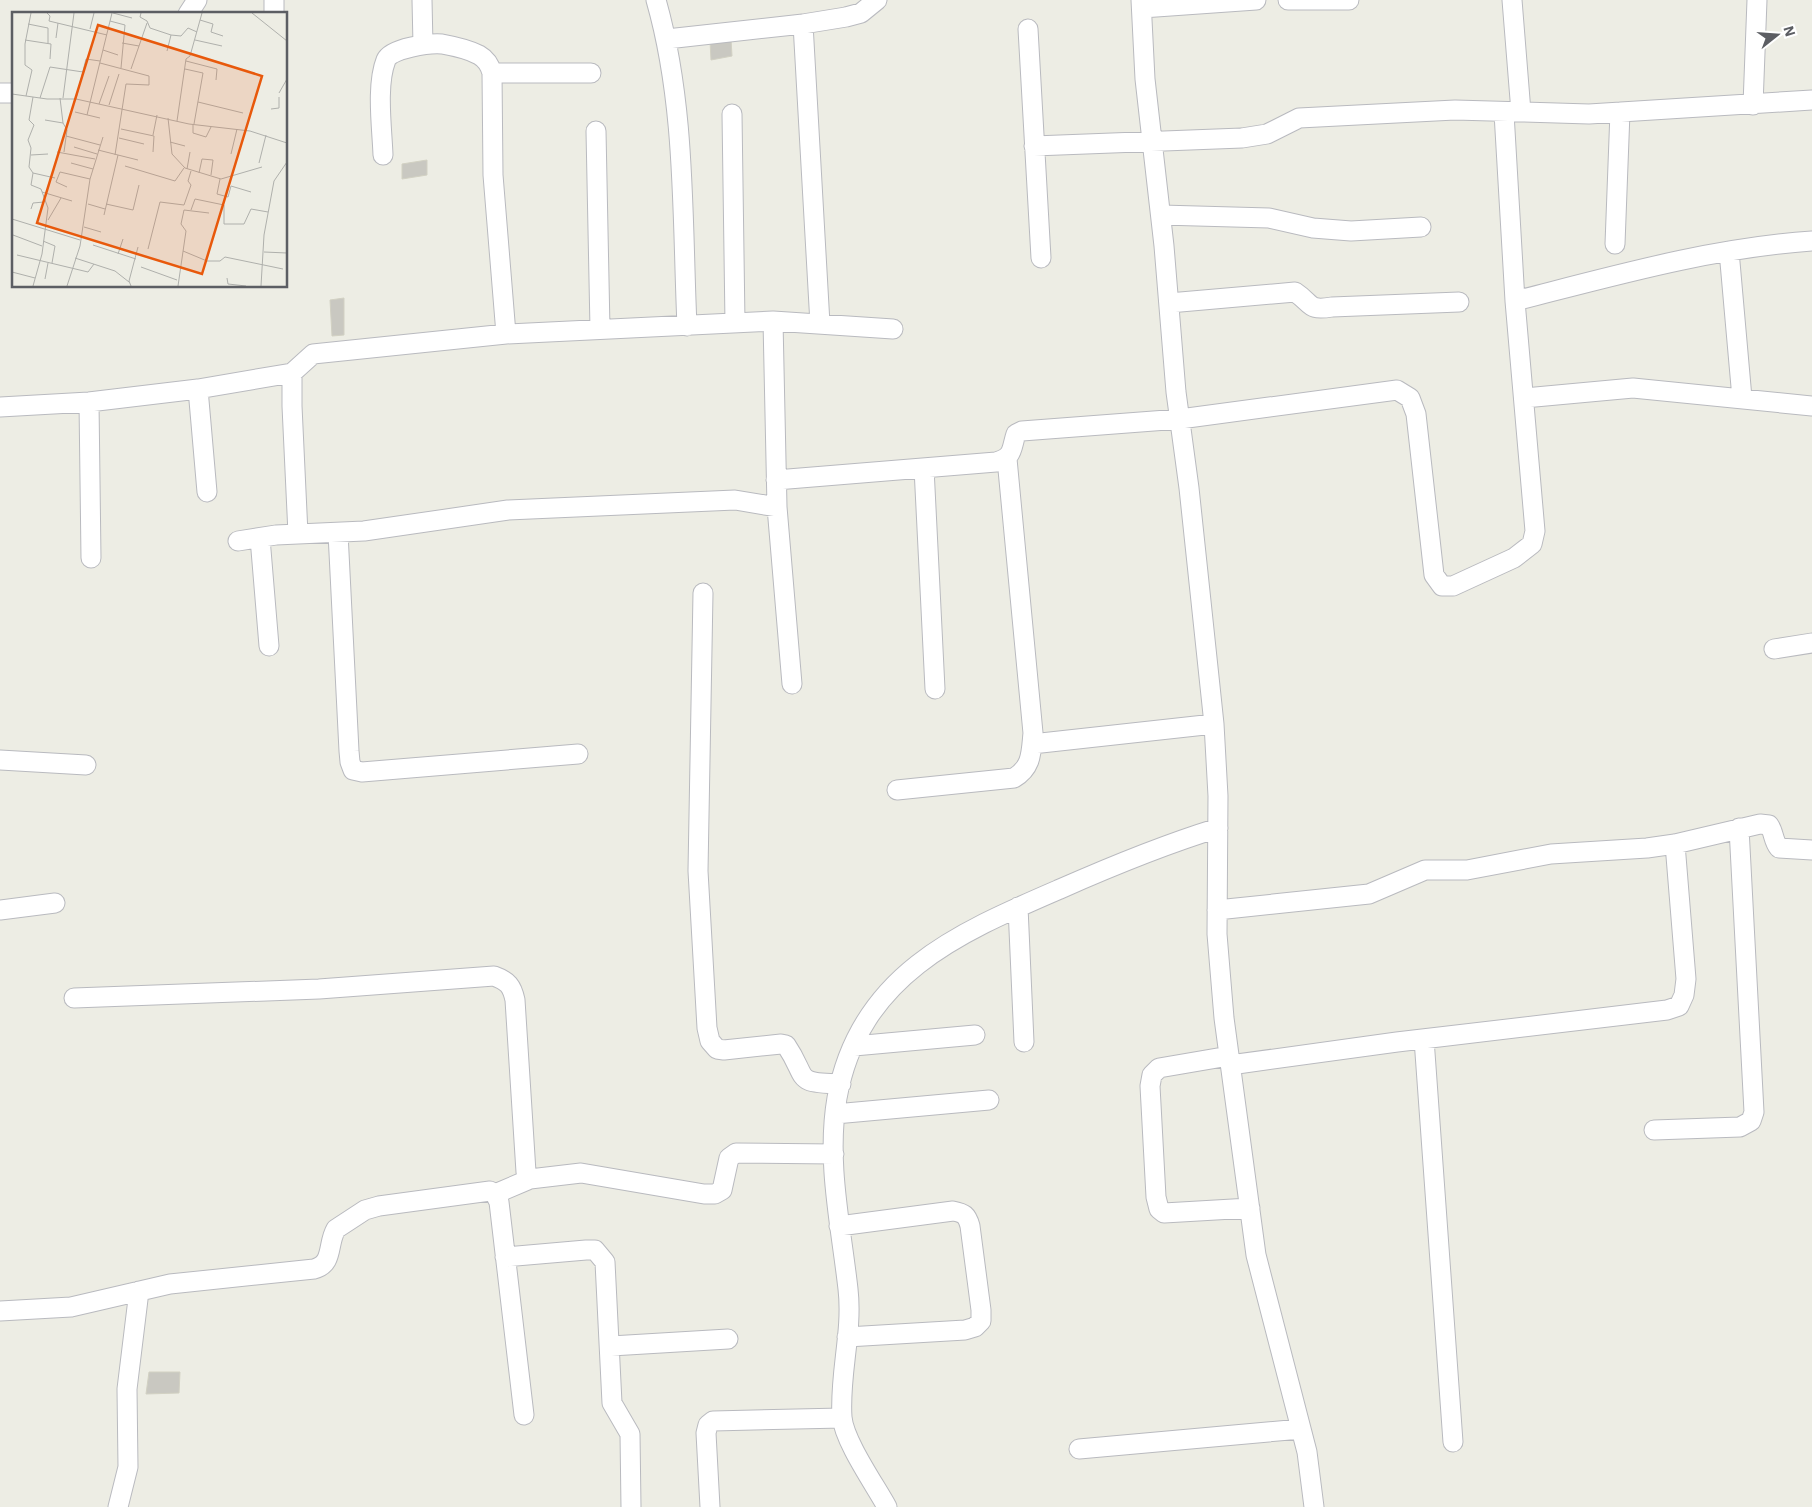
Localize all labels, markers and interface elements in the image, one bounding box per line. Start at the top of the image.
north arrow [1752,10,1802,60]
inset map [12,12,288,288]
text: N [1779,24,1800,39]

